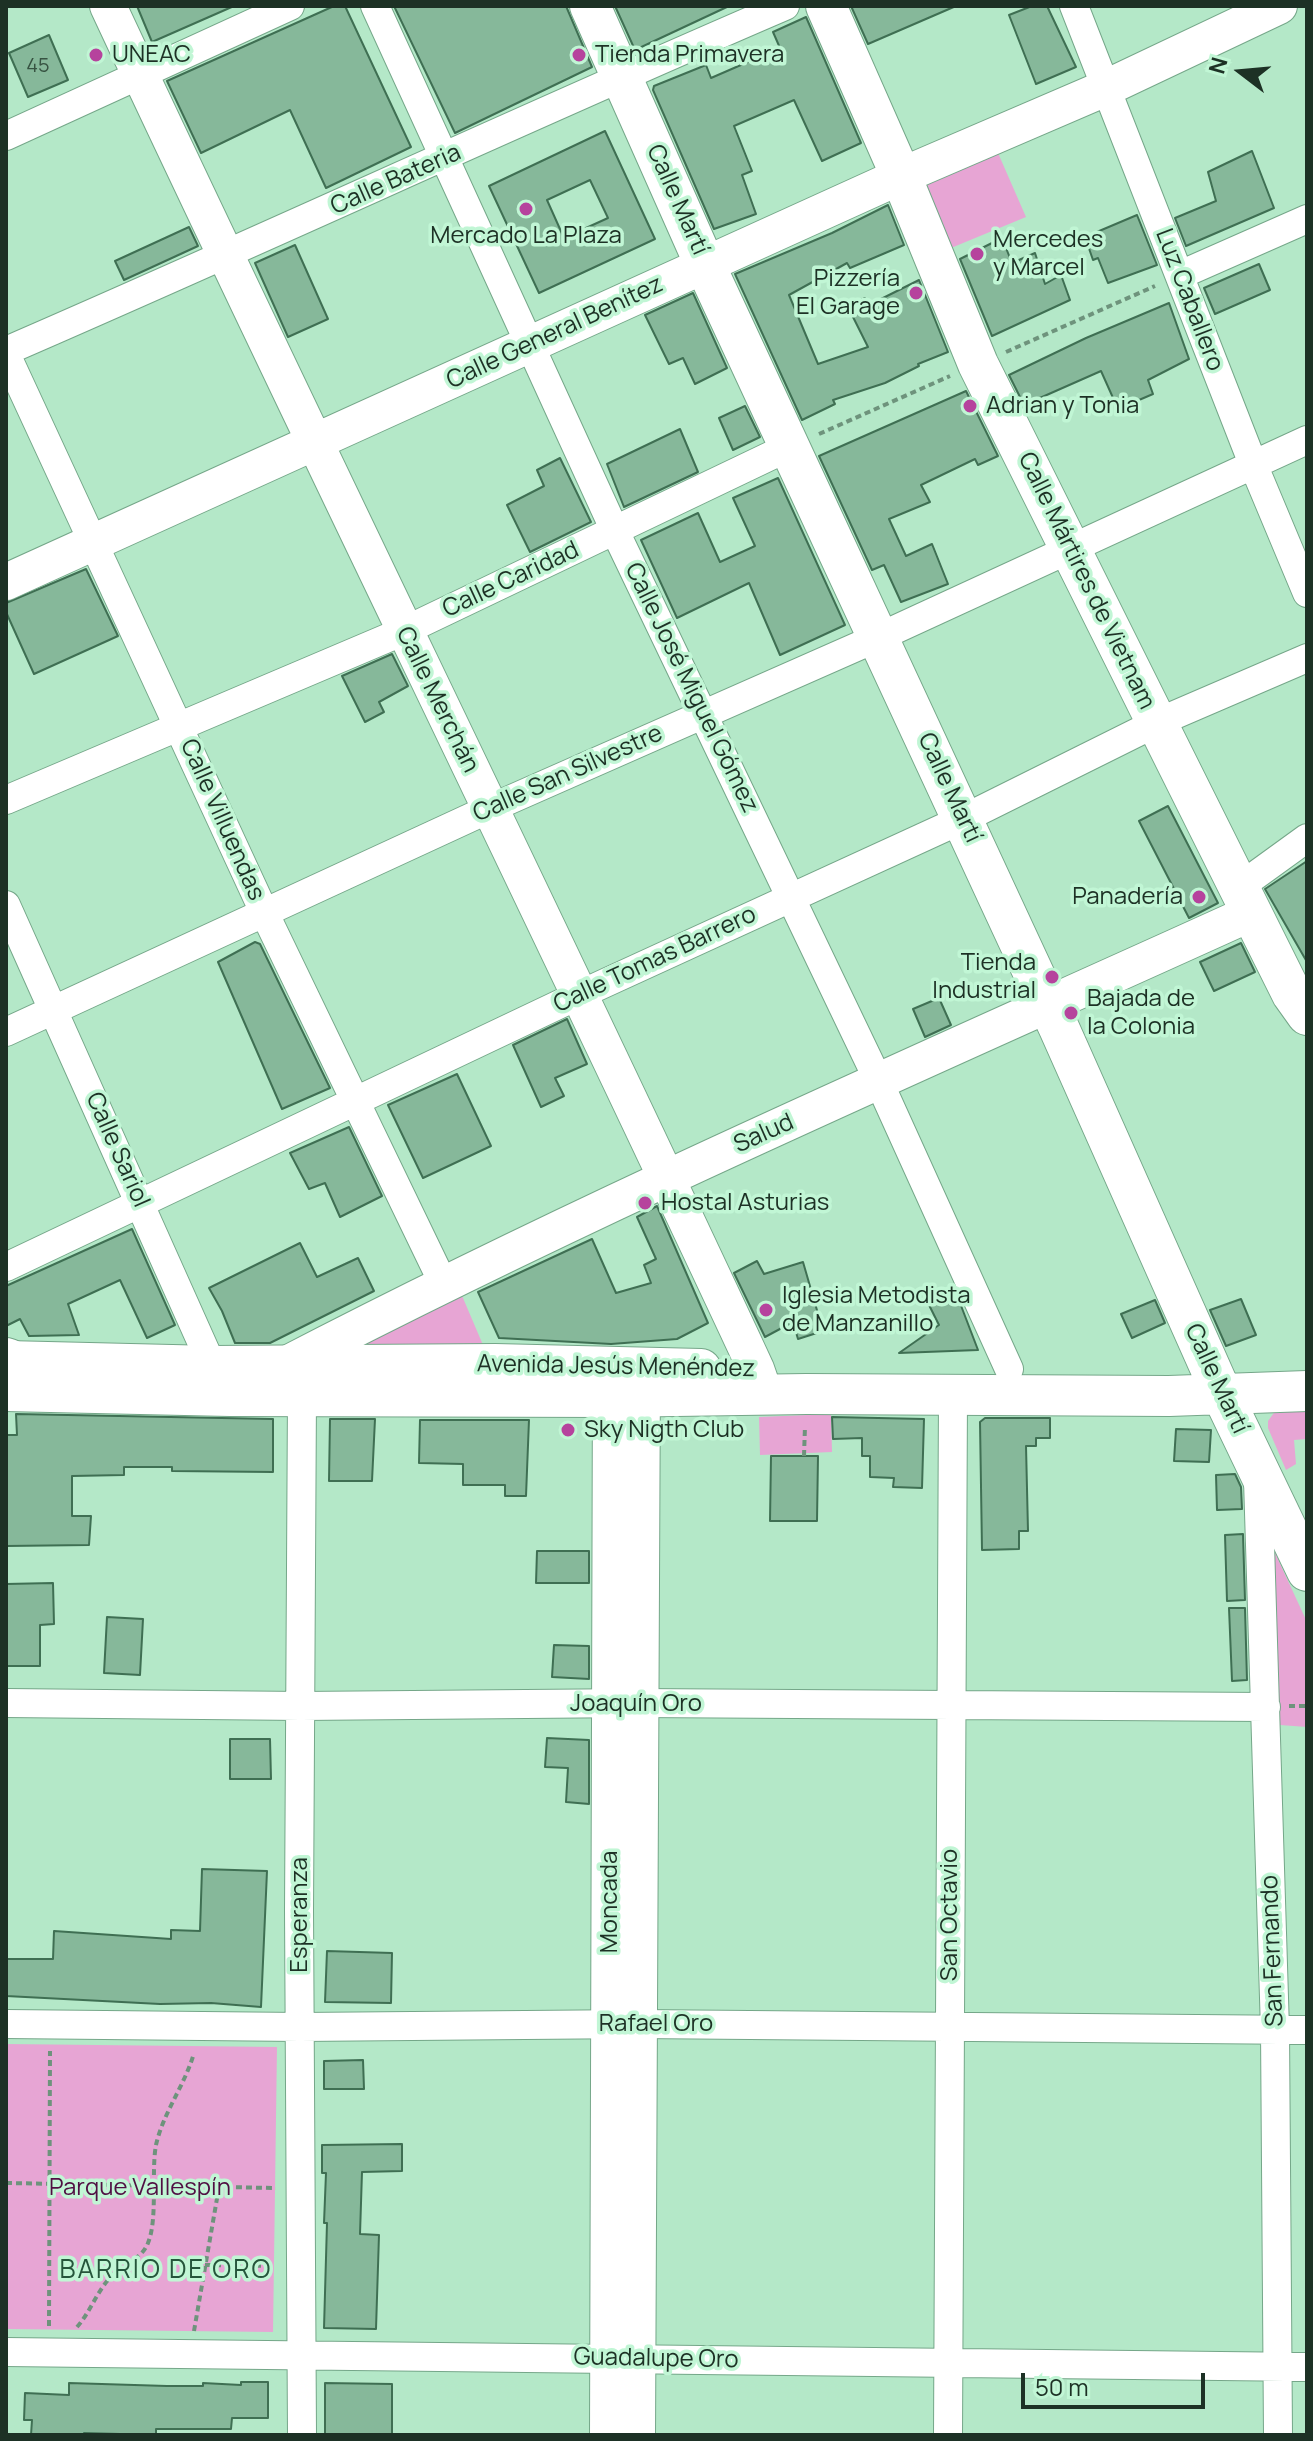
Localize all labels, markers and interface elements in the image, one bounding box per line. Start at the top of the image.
north arrow [1201,32,1281,112]
place label: UNEAC [112,41,191,69]
place label: Tienda Primavera [595,41,784,69]
marker: UNEAC [87,46,105,64]
marker: Tienda Primavera [570,46,588,64]
house number: 45 [26,54,50,78]
text: N [1201,54,1235,77]
street label: Calle Bateria [326,139,466,221]
street label: Calle Martí [640,140,714,260]
marker: Mercado La Plaza [517,200,535,218]
place label: Mercado La Plaza [430,222,622,250]
street label: Luz Caballero [1149,225,1229,375]
place label: Mercedes y Marcel [993,226,1103,282]
marker: Mercedes y Marcel [968,245,986,263]
place label: Pizzería El Garage [796,265,900,321]
street label: Calle General Benítez [442,270,668,396]
marker: Pizzería El Garage [907,284,925,302]
place label: Adrian y Tonia [986,392,1139,420]
marker: Adrian y Tonia [961,397,979,415]
street label: Calle Mártires de Vietnam [1011,448,1161,714]
street label: Calle Caridad [438,536,584,624]
street label: Calle José Miguel Gómez [618,559,764,817]
street label: Calle Merchán [389,623,485,777]
street label: Calle San Silvestre [469,719,667,829]
street label: Calle Martí [911,728,987,848]
street label: Calle Villuendas [174,735,270,905]
place label: Panadería [1072,883,1183,911]
marker: Panadería [1190,888,1208,906]
street label: Calle Tomas Barrero [549,900,761,1020]
place label: Tienda Industrial [932,949,1036,1005]
marker: Tienda Industrial [1043,968,1061,986]
place label: Bajada de la Colonia [1087,985,1195,1041]
marker: Bajada de la Colonia [1062,1004,1080,1022]
street label: Calle Sariol [79,1088,155,1212]
street label: Salud [730,1108,798,1160]
place label: Hostal Asturias [661,1189,829,1217]
marker: Hostal Asturias [636,1194,654,1212]
place label: Iglesia Metodista de Manzanillo [782,1282,971,1338]
marker: Iglesia Metodista de Manzanillo [757,1301,775,1319]
street label: Calle Martí [1178,1319,1254,1439]
street label: Avenida Jesús Menéndez [477,1350,755,1384]
place label: Sky Nigth Club [584,1416,744,1444]
marker: Sky Nigth Club [559,1421,577,1439]
street label: Joaquín Oro [570,1690,702,1718]
street label: San Octavio [936,1849,964,1981]
street label: Moncada [596,1851,624,1953]
street label: Esperanza [286,1857,314,1973]
street label: San Fernando [1256,1875,1290,2027]
street label: Rafael Oro [599,2010,713,2038]
park label: Parque Vallespín [49,2174,231,2202]
district label: BARRIO DE ORO [60,2255,272,2287]
street label: Guadalupe Oro [573,2343,739,2375]
scale bar [1025,2357,1209,2407]
text: 50 m [1035,2370,1089,2403]

